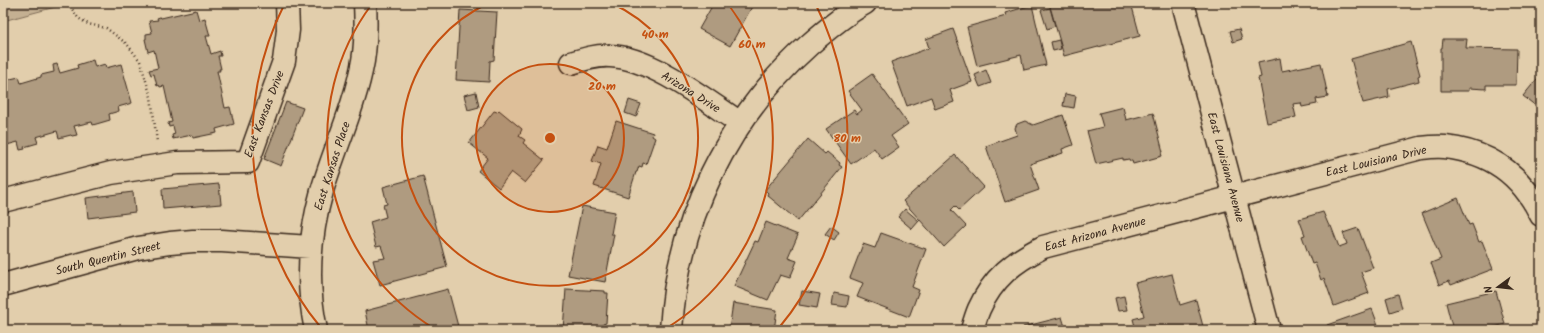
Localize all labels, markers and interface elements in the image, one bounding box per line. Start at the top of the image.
text: 40 m [641,25,669,44]
text: 60 m [738,35,766,54]
street label: East Kansas Drive [239,67,290,161]
street label: Arizona Drive [657,67,725,118]
text: 20 m [588,77,616,96]
street label: East Louisiana Avenue [1202,110,1250,225]
street label: East Kansas Place [309,119,356,213]
text: 80 m [833,129,861,148]
centre of rings [543,131,557,145]
street label: East Louisiana Drive [1324,140,1429,182]
street label: East Arizona Avenue [1042,212,1148,257]
street label: South Quentin Street [53,236,163,281]
north arrow [1478,267,1518,307]
text: N [1480,284,1499,295]

